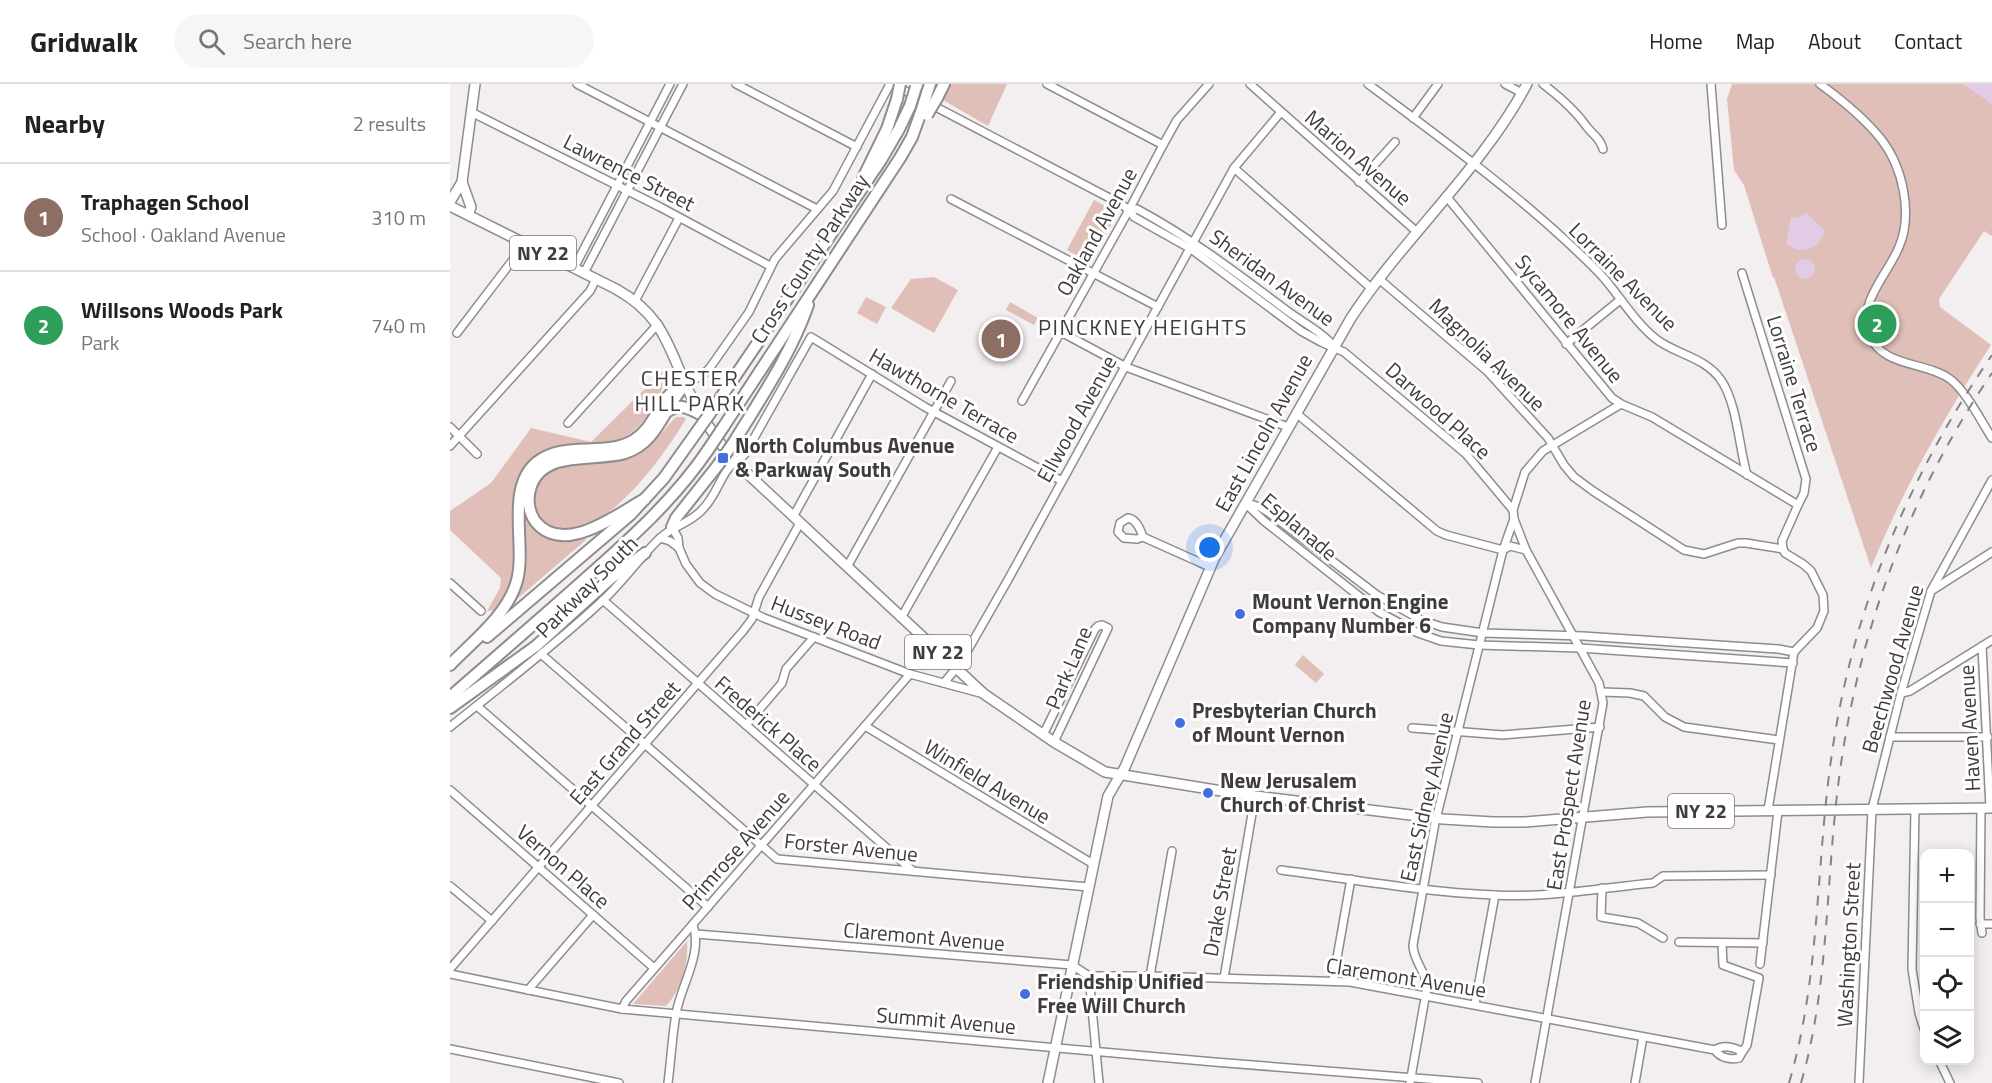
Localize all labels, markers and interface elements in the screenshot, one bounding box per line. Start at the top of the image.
search box [174,14,594,68]
text: Gridwalk [30,20,138,63]
text: Search here [243,24,352,58]
icon: search [195,25,228,58]
text: Home [1649,25,1703,57]
text: Map [1736,25,1775,57]
text: About [1808,25,1861,57]
text: Contact [1894,25,1962,57]
street label: Marion Avenue [1298,102,1419,213]
text: Nearby [24,104,105,143]
text: 2 results [353,108,426,139]
street label: Lawrence Street [558,125,701,219]
street label: Oakland Avenue [1048,161,1145,302]
street label: Cross County Parkway [742,167,876,350]
text: Traphagen School [81,185,250,219]
text: 1 [38,202,49,233]
text: 310 m [371,202,426,233]
street label: Lorraine Avenue [1562,214,1686,338]
text: School · Oakland Avenue [81,219,286,250]
street label: Sheridan Avenue [1203,221,1342,334]
road number: NY 22 [510,236,576,270]
street label: Sycamore Avenue [1508,247,1632,390]
street label: Magnolia Avenue [1422,290,1553,418]
text: Willsons Woods Park [81,293,283,327]
pin: 2 [1858,302,1896,346]
text: 2 [38,310,49,341]
text: 740 m [371,310,426,341]
district label: PINCKNEY HEIGHTS [1038,310,1248,344]
street label: Lorraine Terrace [1759,311,1831,456]
pin: 1 [982,316,1020,362]
text: Park [81,327,119,358]
street label: Hawthorne Terrace [863,339,1026,451]
street label: East Lincoln Avenue [1206,348,1320,517]
street label: Ellwood Avenue [1028,349,1124,488]
street label: Darwood Place [1379,354,1499,467]
district label: CHESTER HILL PARK [634,361,746,420]
place label: North Columbus Avenue & Parkway South [735,429,954,485]
marker: North Columbus Avenue & Parkway South [716,451,730,465]
street label: Esplanade [1254,485,1345,568]
street label: Parkway South [528,528,645,645]
your location [1195,533,1224,562]
street label: Beechwood Avenue [1853,581,1931,757]
place label: Mount Vernon Engine Company Number 6 [1252,585,1448,641]
street label: Hussey Road [767,586,886,658]
marker: Mount Vernon Engine Company Number 6 [1233,607,1247,621]
street label: Park Lane [1036,621,1100,714]
road number: NY 22 [905,635,971,669]
street label: Haven Avenue [1950,664,1988,792]
street label: Frederick Place [708,667,829,779]
street label: East Grand Street [561,673,688,812]
place label: Presbyterian Church of Mount Vernon [1192,694,1377,750]
street label: East Prospect Avenue [1537,697,1599,893]
street label: East Sidney Avenue [1391,709,1461,885]
marker: Presbyterian Church of Mount Vernon [1173,716,1187,730]
street label: Winfield Avenue [918,731,1057,832]
place label: New Jerusalem Church of Christ [1220,764,1365,820]
street label: Primrose Avenue [674,782,797,917]
marker: New Jerusalem Church of Christ [1201,786,1215,800]
road number: NY 22 [1668,794,1734,828]
street label: Vernon Place [510,816,618,916]
street label: Forster Avenue [783,824,920,870]
street label: Drake Street [1194,844,1244,959]
map controls [1920,849,1974,1065]
button: + [1920,849,1974,903]
street label: Washington Street [1828,861,1868,1028]
button: − [1920,903,1974,957]
street label: Claremont Avenue [842,913,1006,959]
street label: Claremont Avenue [1324,949,1489,1005]
button: locate [1920,957,1974,1011]
place label: Friendship Unified Free Will Church [1037,965,1204,1021]
marker: Friendship Unified Free Will Church [1018,987,1032,1001]
street label: Summit Avenue [875,998,1017,1042]
button: layers [1920,1011,1974,1065]

